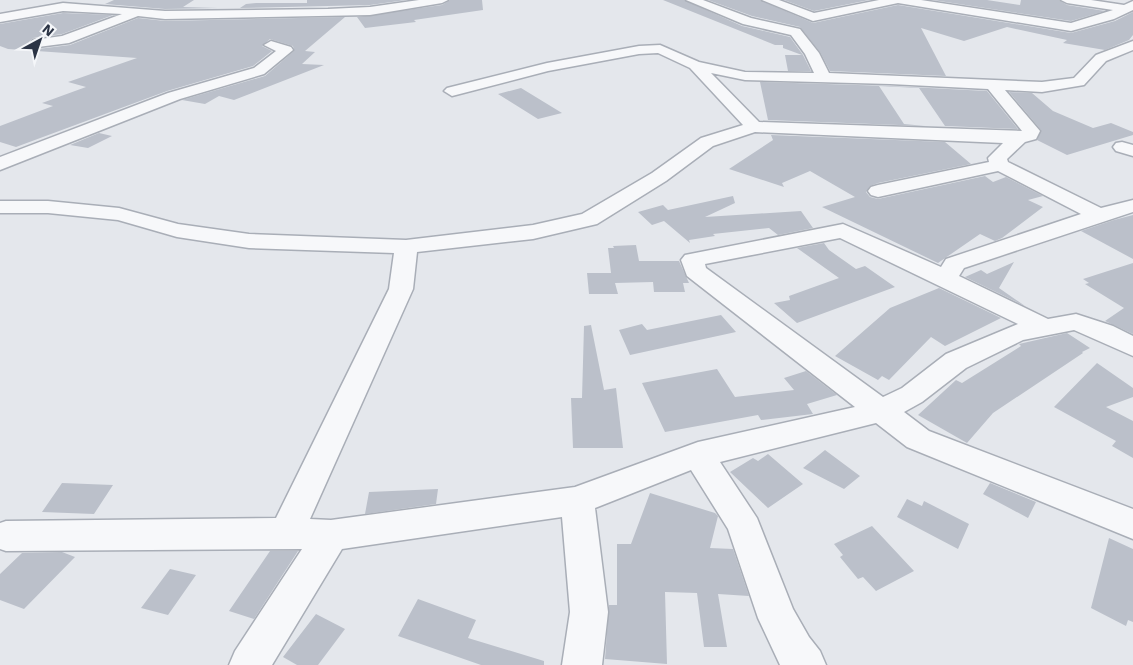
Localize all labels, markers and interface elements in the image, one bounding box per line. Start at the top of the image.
north arrow [15,15,65,65]
text: N [39,21,57,40]

